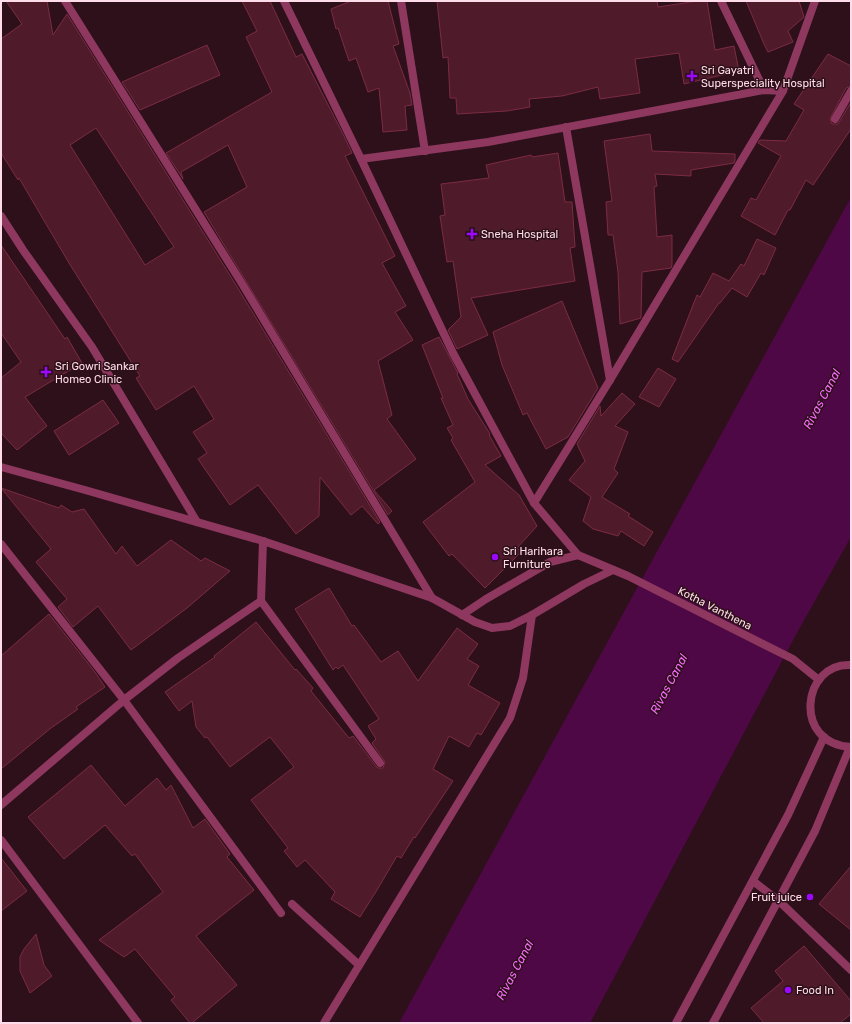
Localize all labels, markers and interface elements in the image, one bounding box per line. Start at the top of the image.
place label: Sri Gayatri Superspeciality Hospital [701,64,825,90]
marker: Sri Gayatri Superspeciality Hospital [686,70,698,82]
marker: Sneha Hospital [466,228,478,240]
place label: Sneha Hospital [481,228,558,241]
place label: Sri Gowri Sankar Homeo Clinic [55,360,140,386]
marker: Sri Gowri Sankar Homeo Clinic [40,366,52,378]
water label: Rivas Canal [800,366,844,431]
place label: Sri Harihara Furniture [503,545,563,571]
marker: Sri Harihara Furniture [490,552,500,562]
street label: Kotha Vanthena [676,584,754,633]
water label: Rivas Canal [647,651,691,716]
place label: Fruit juice [751,891,802,904]
marker: Fruit juice [805,892,815,902]
water label: Rivas Canal [493,937,537,1002]
place label: Food In [796,984,834,997]
marker: Food In [783,985,793,995]

